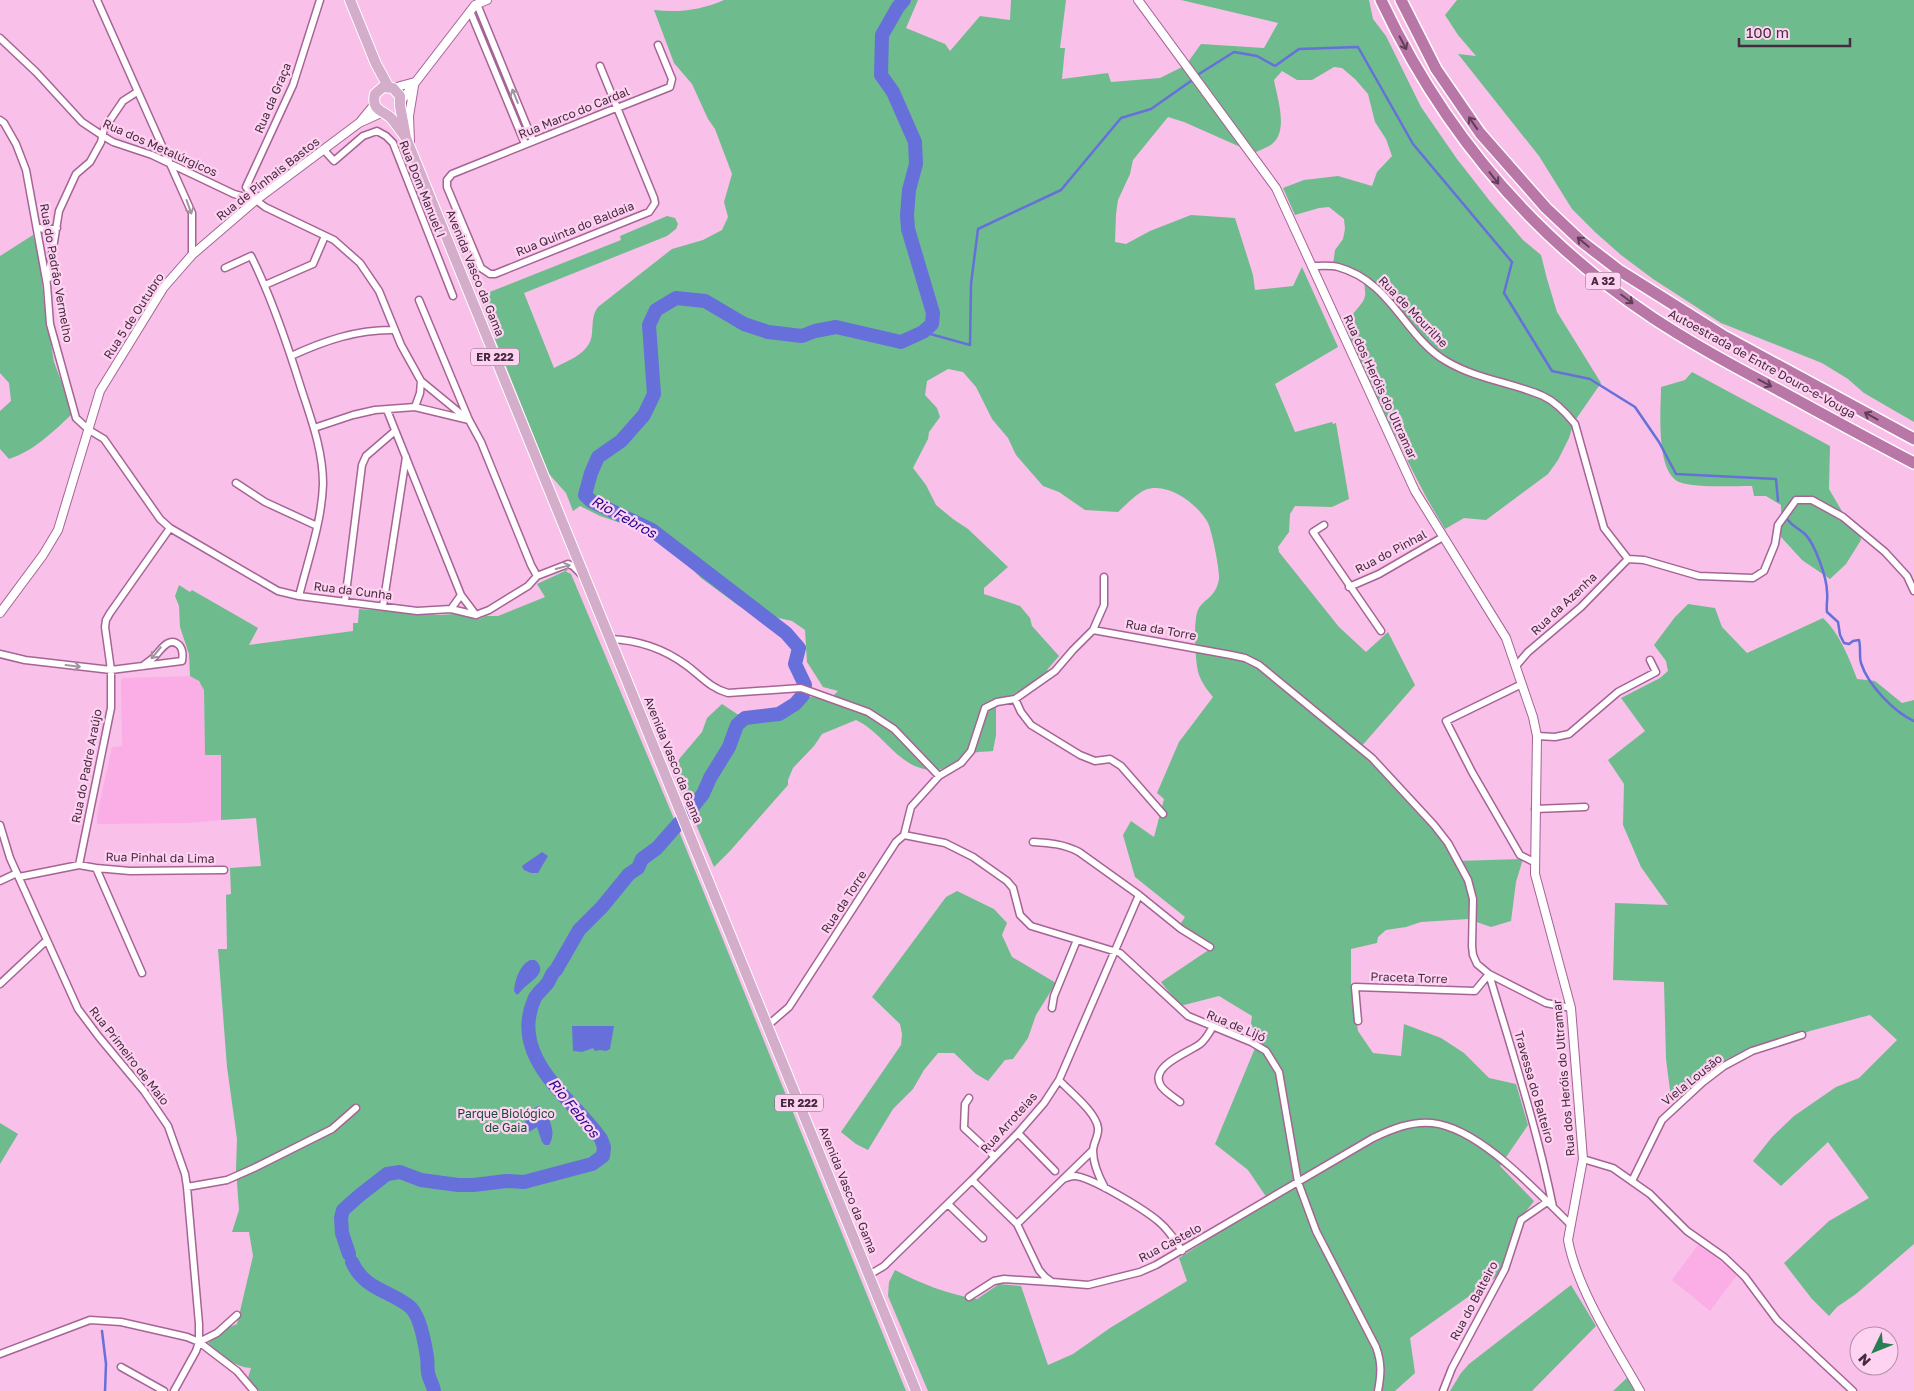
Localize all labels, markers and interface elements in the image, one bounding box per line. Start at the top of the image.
scale bar [1739,15,1850,47]
text: 100 m [1746,23,1789,41]
one-way arrow [1399,36,1409,50]
street label: Rua da Graça [251,60,294,135]
street label: Rua Marco do Cardal [516,83,632,142]
one-way arrow [509,89,519,104]
street label: Rua dos Metalúrgicos [100,115,220,180]
one-way arrow [1468,116,1478,130]
street label: Rua de Pinhais Bastos [213,134,322,224]
street label: Rua Dom Manuel I [396,138,449,240]
one-way arrow [1489,171,1499,185]
street label: Rua Quinta do Baldaia [513,198,636,259]
one-way arrow [185,199,194,214]
street label: Rua do Padrão Vermelho [37,202,76,344]
street label: Avenida Vasco da Gama [443,207,508,338]
one-way arrow [1576,236,1589,247]
street label: Rua 5 de Outubro [100,270,167,362]
road number: A 32 [1586,272,1620,290]
street label: Rua de Mourilhe [1376,273,1451,350]
one-way arrow [1620,294,1634,304]
street label: Autoestrada de Entre Douro-e-Vouga [1666,306,1858,421]
street label: Rua dos Heróis do Ultramar [1340,312,1421,462]
road number: ER 222 [471,348,519,366]
one-way arrow [1758,378,1773,388]
one-way arrow [1864,411,1879,420]
water label: Rio Febros [589,492,660,542]
street label: Rua do Pinhal [1352,526,1429,577]
one-way arrow [554,562,570,571]
street label: Rua da Azenha [1527,569,1600,638]
street label: Rua da Cunha [313,578,393,603]
street label: Rua da Torre [1124,616,1198,643]
one-way arrow [151,647,162,660]
one-way arrow [65,661,81,671]
street label: Avenida Vasco da Gama [641,694,706,825]
street label: Rua do Padre Araújo [68,708,105,824]
street label: Rua Pinhal da Lima [105,849,215,866]
street label: Rua da Torre [818,867,869,936]
street label: Praceta Torre [1370,969,1448,986]
street label: Rua dos Heróis do Ultramar [1549,999,1578,1157]
street label: Rua Primeiro de Maio [86,1003,173,1108]
street label: Rua de Lijó [1204,1006,1268,1045]
street label: Travessa do Balteiro [1511,1029,1558,1145]
street label: Viela Lousão [1658,1051,1725,1109]
water label: Rio Febros [545,1075,604,1141]
street label: Rua Arroteias [977,1089,1040,1157]
road number: ER 222 [775,1094,823,1112]
park label: Parque Biológico de Gaia [457,1106,555,1135]
street label: Avenida Vasco da Gama [816,1124,881,1255]
street label: Rua Castelo [1136,1220,1204,1265]
street label: Rua do Balteiro [1446,1259,1501,1343]
north arrow [1849,1326,1899,1376]
text: N [1854,1351,1874,1370]

